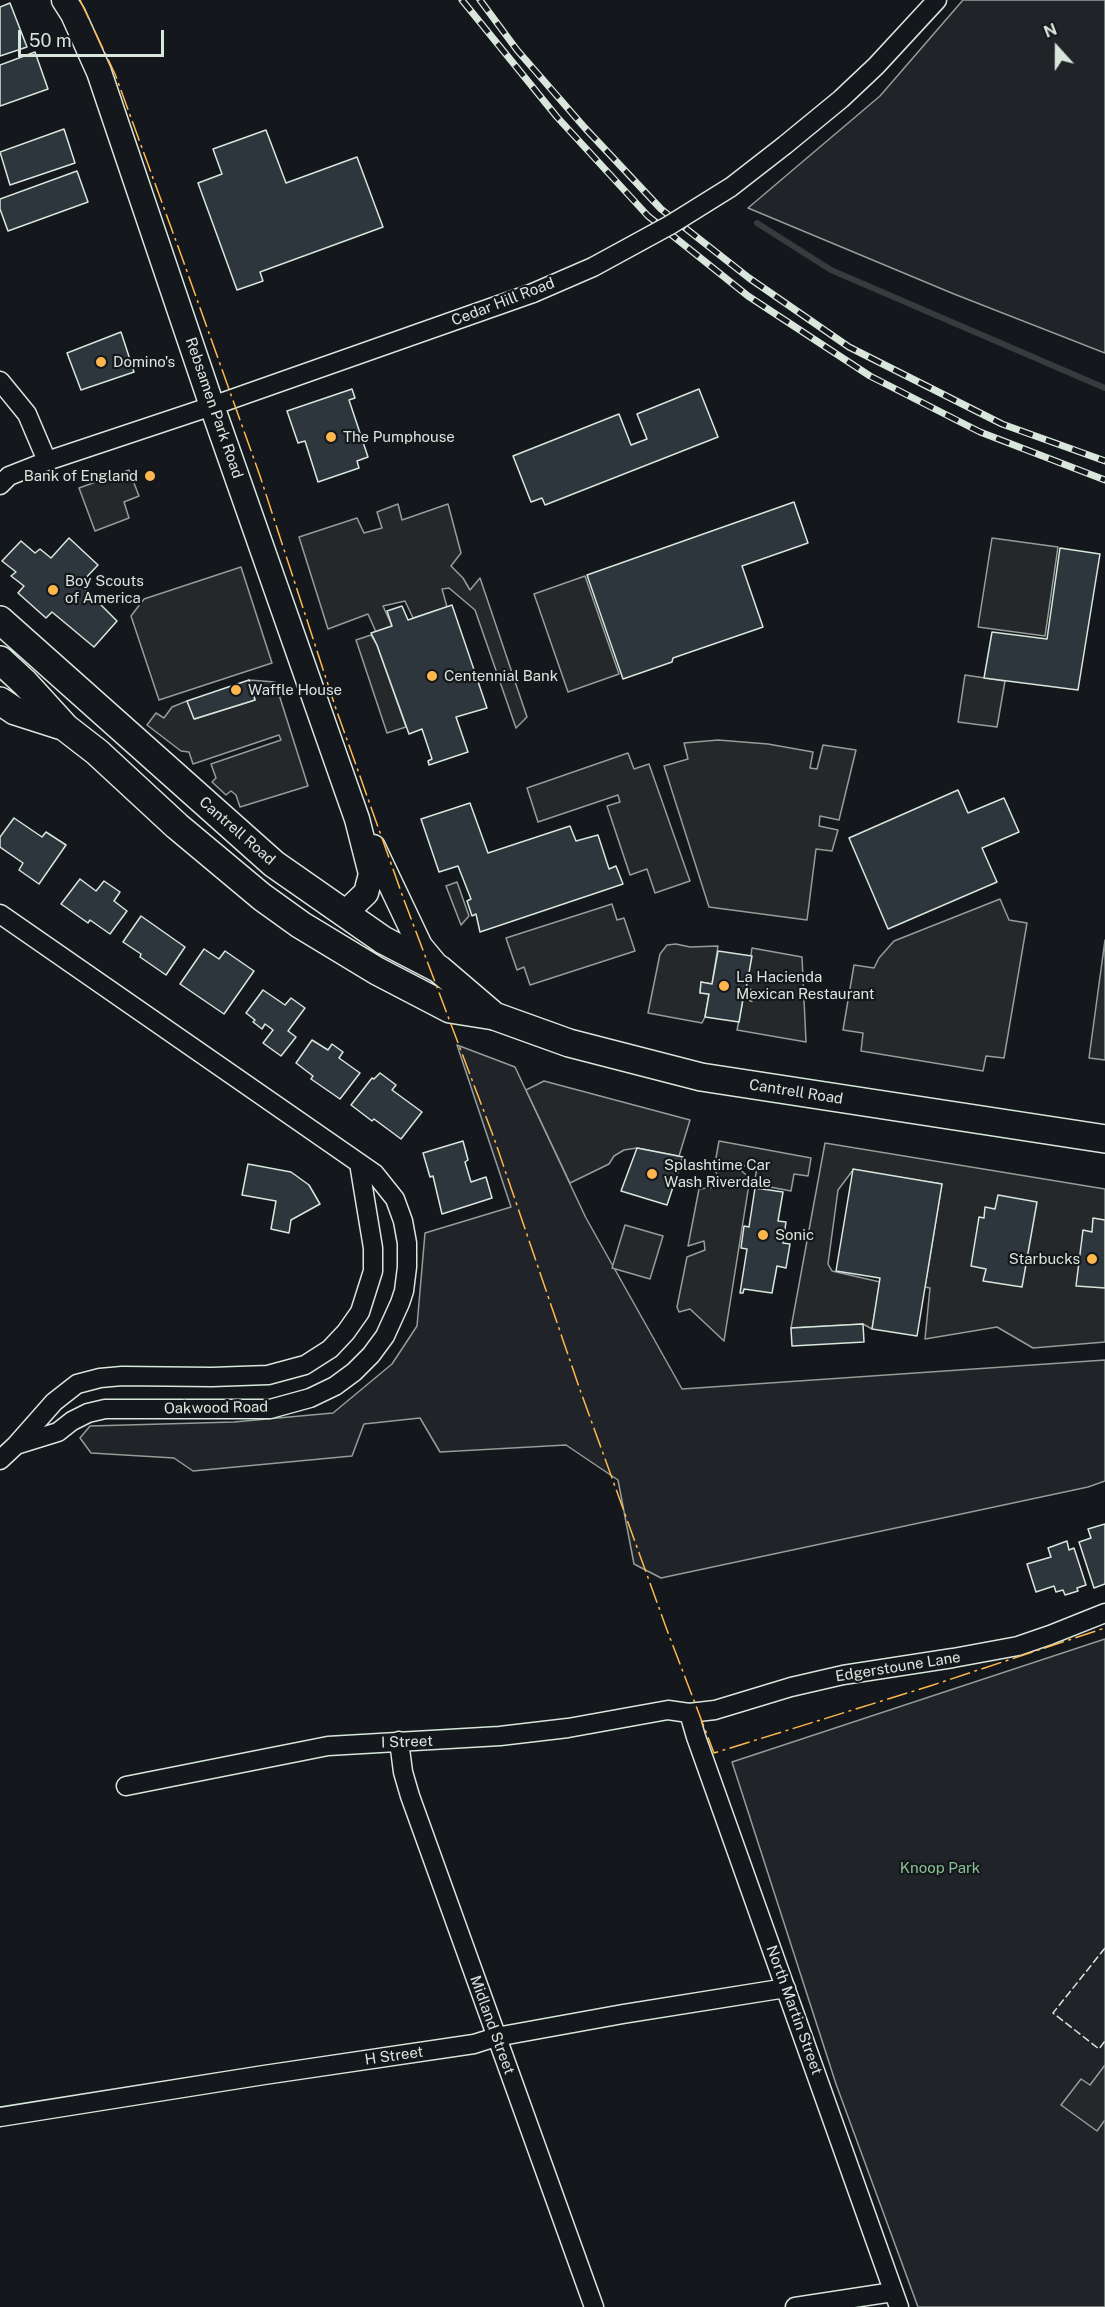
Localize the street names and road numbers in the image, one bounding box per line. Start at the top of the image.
street label: Cedar Hill Road [449,274,557,330]
street label: Rebsamen Park Road [181,335,247,481]
street label: Cantrell Road [195,793,279,869]
street label: Cantrell Road [748,1076,844,1108]
street label: Oakwood Road [164,1398,268,1418]
street label: Edgerstoune Lane [834,1648,962,1686]
street label: I Street [381,1732,433,1752]
street label: North Martin Street [762,1943,826,2077]
street label: Midland Street [466,1973,518,2077]
street label: H Street [364,2043,424,2069]

